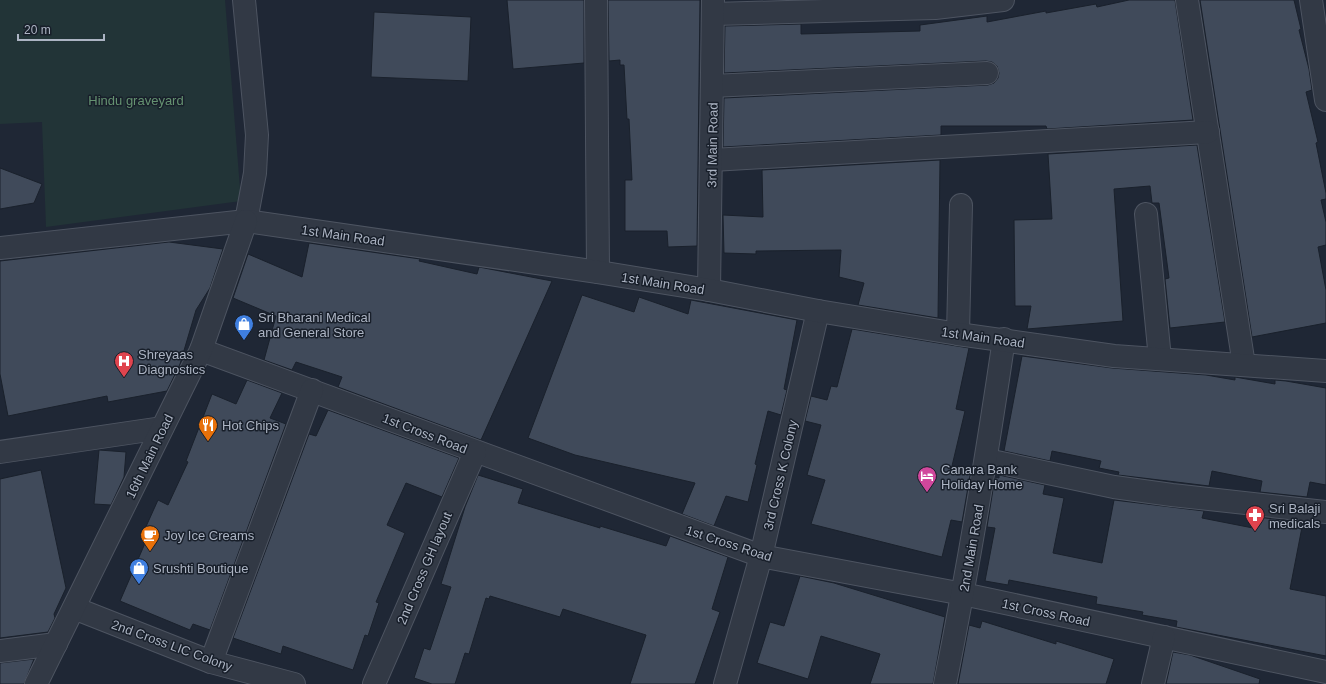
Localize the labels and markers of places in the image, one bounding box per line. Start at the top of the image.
place label: Sri Bharani Medical and General Store [258,310,371,340]
shop icon: Sri Bharani Medical and General Store [233,313,255,341]
place label: Shreyaas Diagnostics [138,347,206,377]
hospital icon: Shreyaas Diagnostics [113,350,135,378]
restaurant icon: Hot Chips [197,414,219,442]
place label: Hot Chips [222,418,280,433]
place label: Canara Bank Holiday Home [941,462,1023,492]
hotel icon: Canara Bank Holiday Home [916,465,938,493]
place label: Sri Balaji medicals [1269,501,1321,531]
pharmacy icon: Sri Balaji medicals [1244,504,1266,532]
cafe icon: Joy Ice Creams [139,524,161,552]
place label: Joy Ice Creams [164,528,255,543]
shop icon: Srushti Boutique [128,557,150,585]
place label: Srushti Boutique [153,561,248,576]

